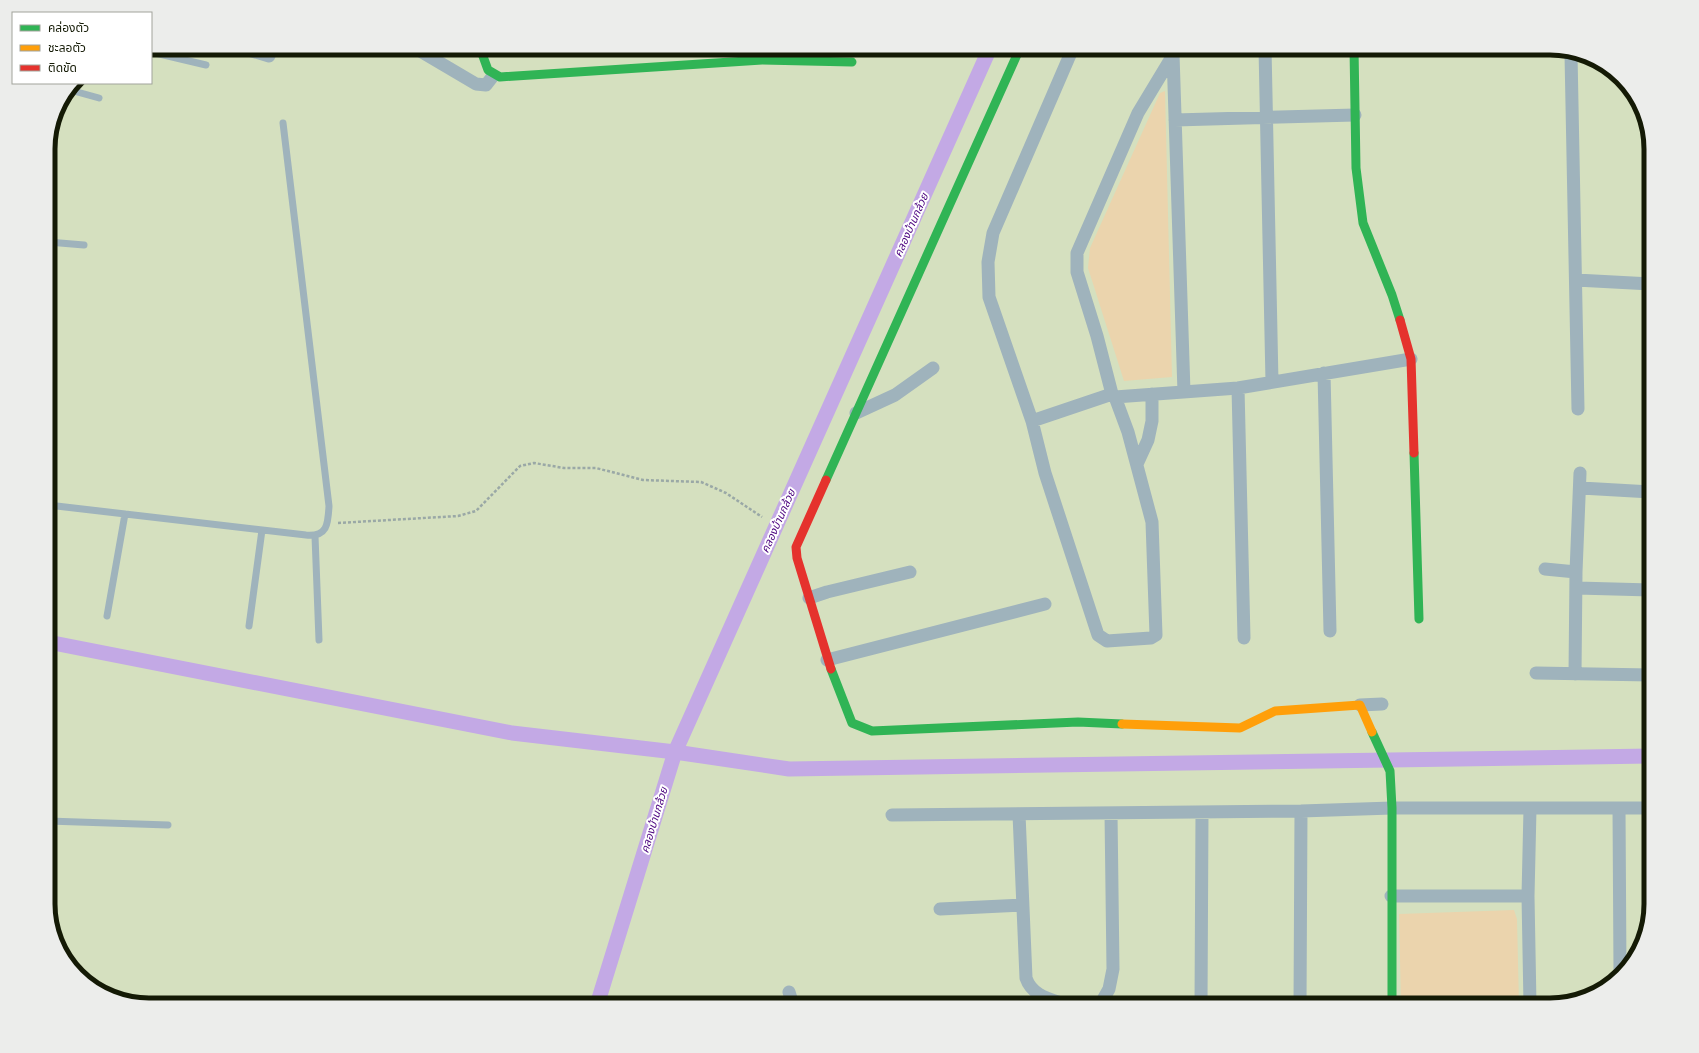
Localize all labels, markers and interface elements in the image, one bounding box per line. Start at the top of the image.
legend [12,12,152,84]
text: คล่องตัว [48,21,89,35]
text: ชะลอตัว [48,41,86,55]
text: ติดขัด [48,61,77,75]
water label: คลองบ้านกล้วย [892,190,931,258]
water label: คลองบ้านกล้วย [759,486,798,554]
water label: คลองบ้านกล้วย [638,784,670,854]

